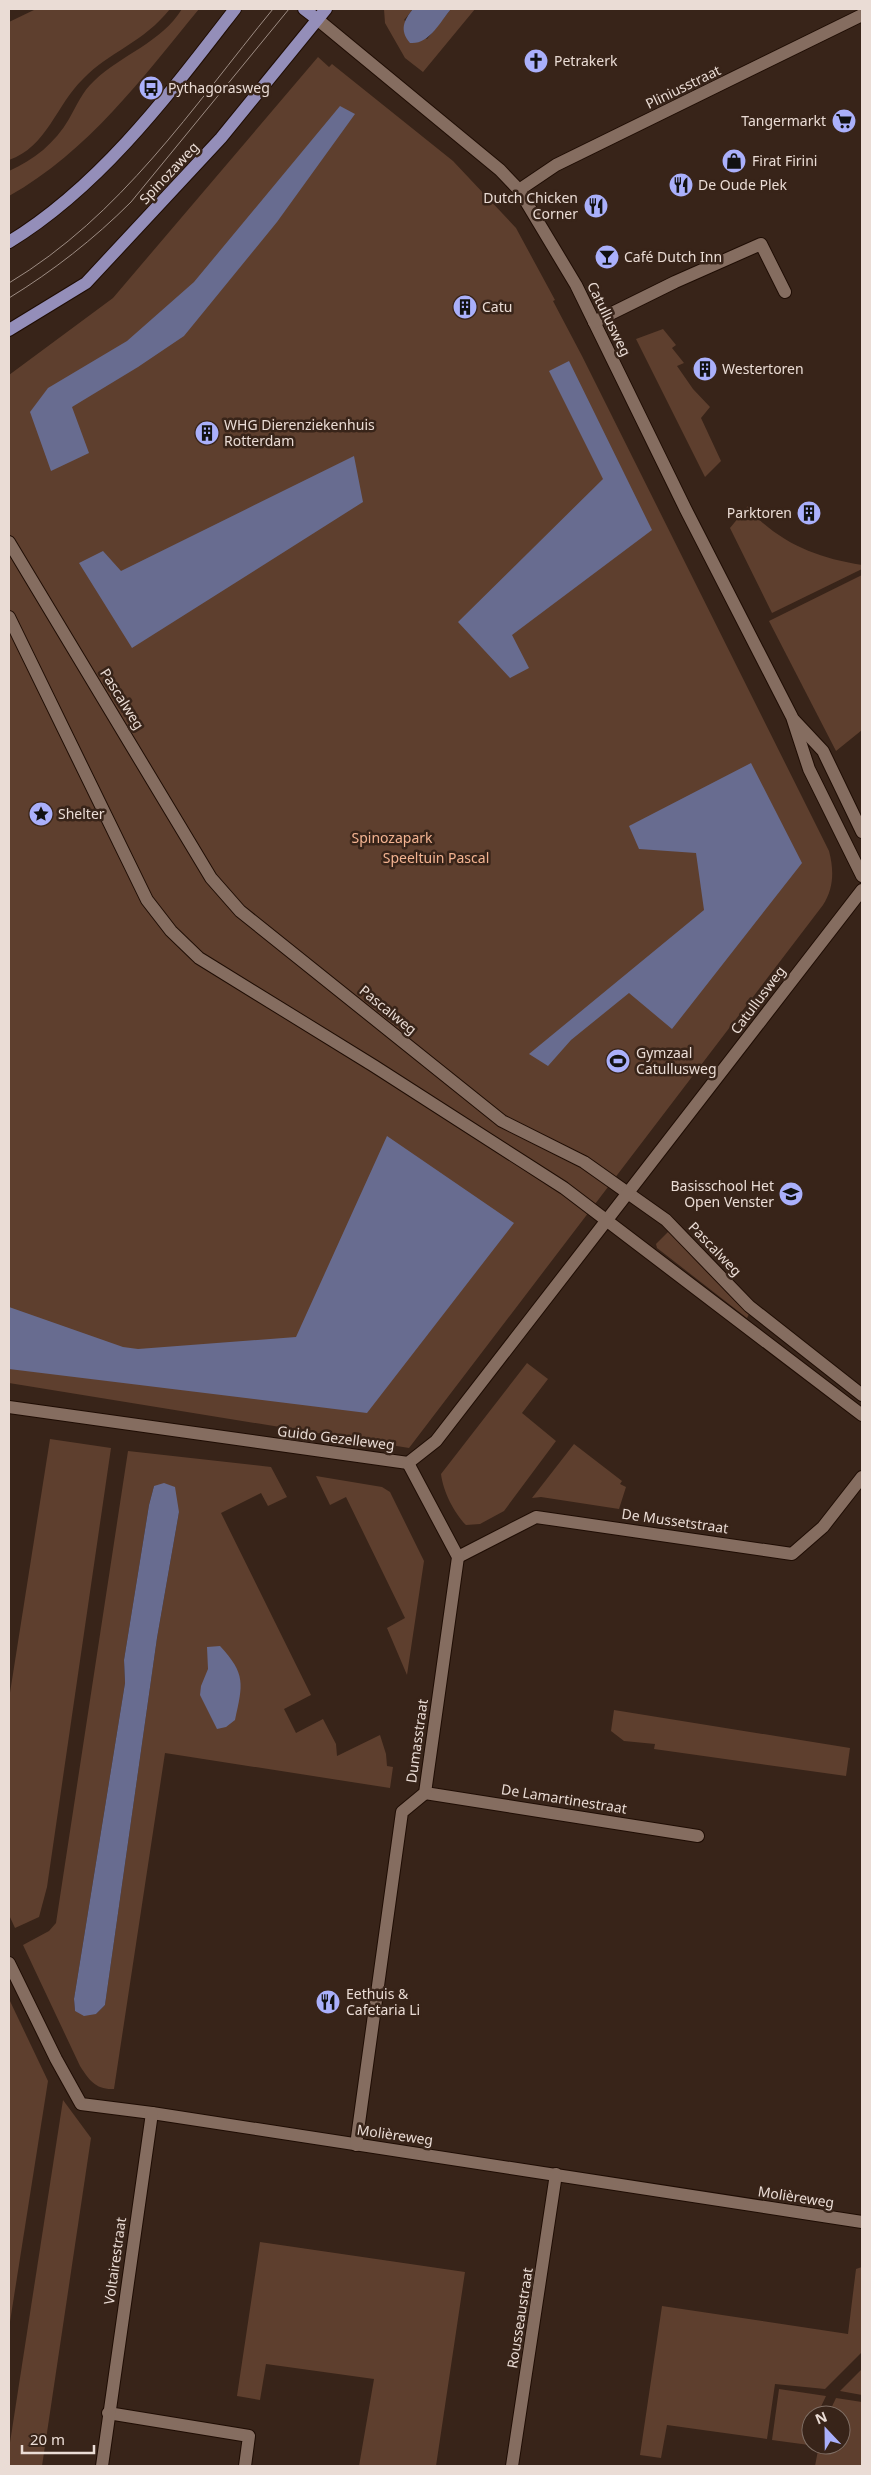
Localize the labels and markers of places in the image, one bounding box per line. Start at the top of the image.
church icon: Petrakerk [523,48,549,74]
place label: Petrakerk [554,51,618,70]
bus stop icon: Pythagorasweg [138,75,164,101]
place label: Pythagorasweg [168,78,270,97]
supermarket icon: Tangermarkt [831,108,857,134]
place label: Tangermarkt [741,111,826,130]
shop icon: Firat Firini [721,148,747,174]
place label: Firat Firini [752,151,817,170]
restaurant icon: De Oude Plek [668,172,694,198]
place label: De Oude Plek [698,175,787,194]
place label: Dutch Chicken Corner [483,188,578,223]
restaurant icon: Dutch Chicken Corner [583,193,609,219]
bar icon: Café Dutch Inn [594,244,620,270]
place label: Café Dutch Inn [624,247,722,266]
building icon: Catu [452,294,478,320]
place label: Catu [482,297,512,316]
building icon: Westertoren [692,356,718,382]
place label: Westertoren [722,359,804,378]
place label: WHG Dierenziekenhuis Rotterdam [224,415,375,450]
building icon: WHG Dierenziekenhuis Rotterdam [194,420,220,446]
building icon: Parktoren [796,500,822,526]
place label: Parktoren [727,503,792,522]
place icon: Shelter [28,801,54,827]
place label: Shelter [58,804,105,823]
place label: Gymzaal Catullusweg [636,1043,717,1078]
sports icon: Gymzaal Catullusweg [605,1048,631,1074]
place label: Basisschool Het Open Venster [670,1176,774,1211]
school or university icon: Basisschool Het Open Venster [778,1181,804,1207]
place label: Eethuis & Cafetaria Li [346,1984,420,2019]
restaurant icon: Eethuis & Cafetaria Li [315,1989,341,2015]

